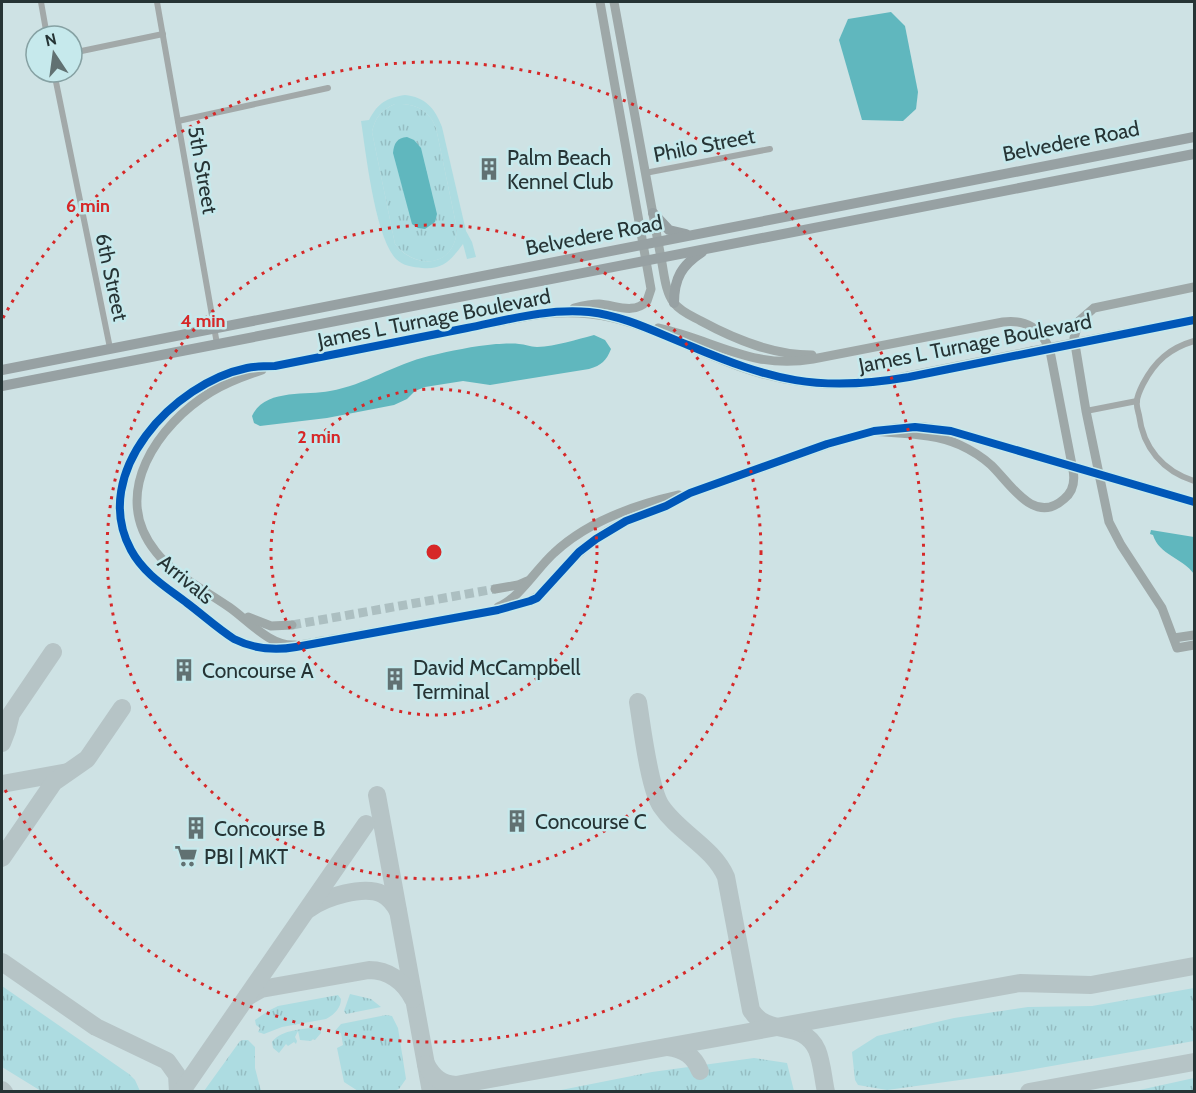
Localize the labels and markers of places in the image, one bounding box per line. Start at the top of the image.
place label: Palm Beach Kennel Club [507,145,613,194]
building icon: Palm Beach Kennel Club [476,156,502,182]
centre of rings [424,542,444,562]
place label: David McCampbell Terminal [413,655,581,704]
building icon: Concourse A [171,657,197,683]
place label: Concourse A [202,658,314,683]
building icon: David McCampbell Terminal [382,666,408,692]
building icon: Concourse C [504,808,530,834]
place label: Concourse C [535,809,647,834]
building icon: Concourse B [183,815,209,841]
place label: Concourse B [214,816,325,841]
supermarket icon: PBI | MKT [173,843,199,869]
place label: PBI | MKT [204,844,288,869]

